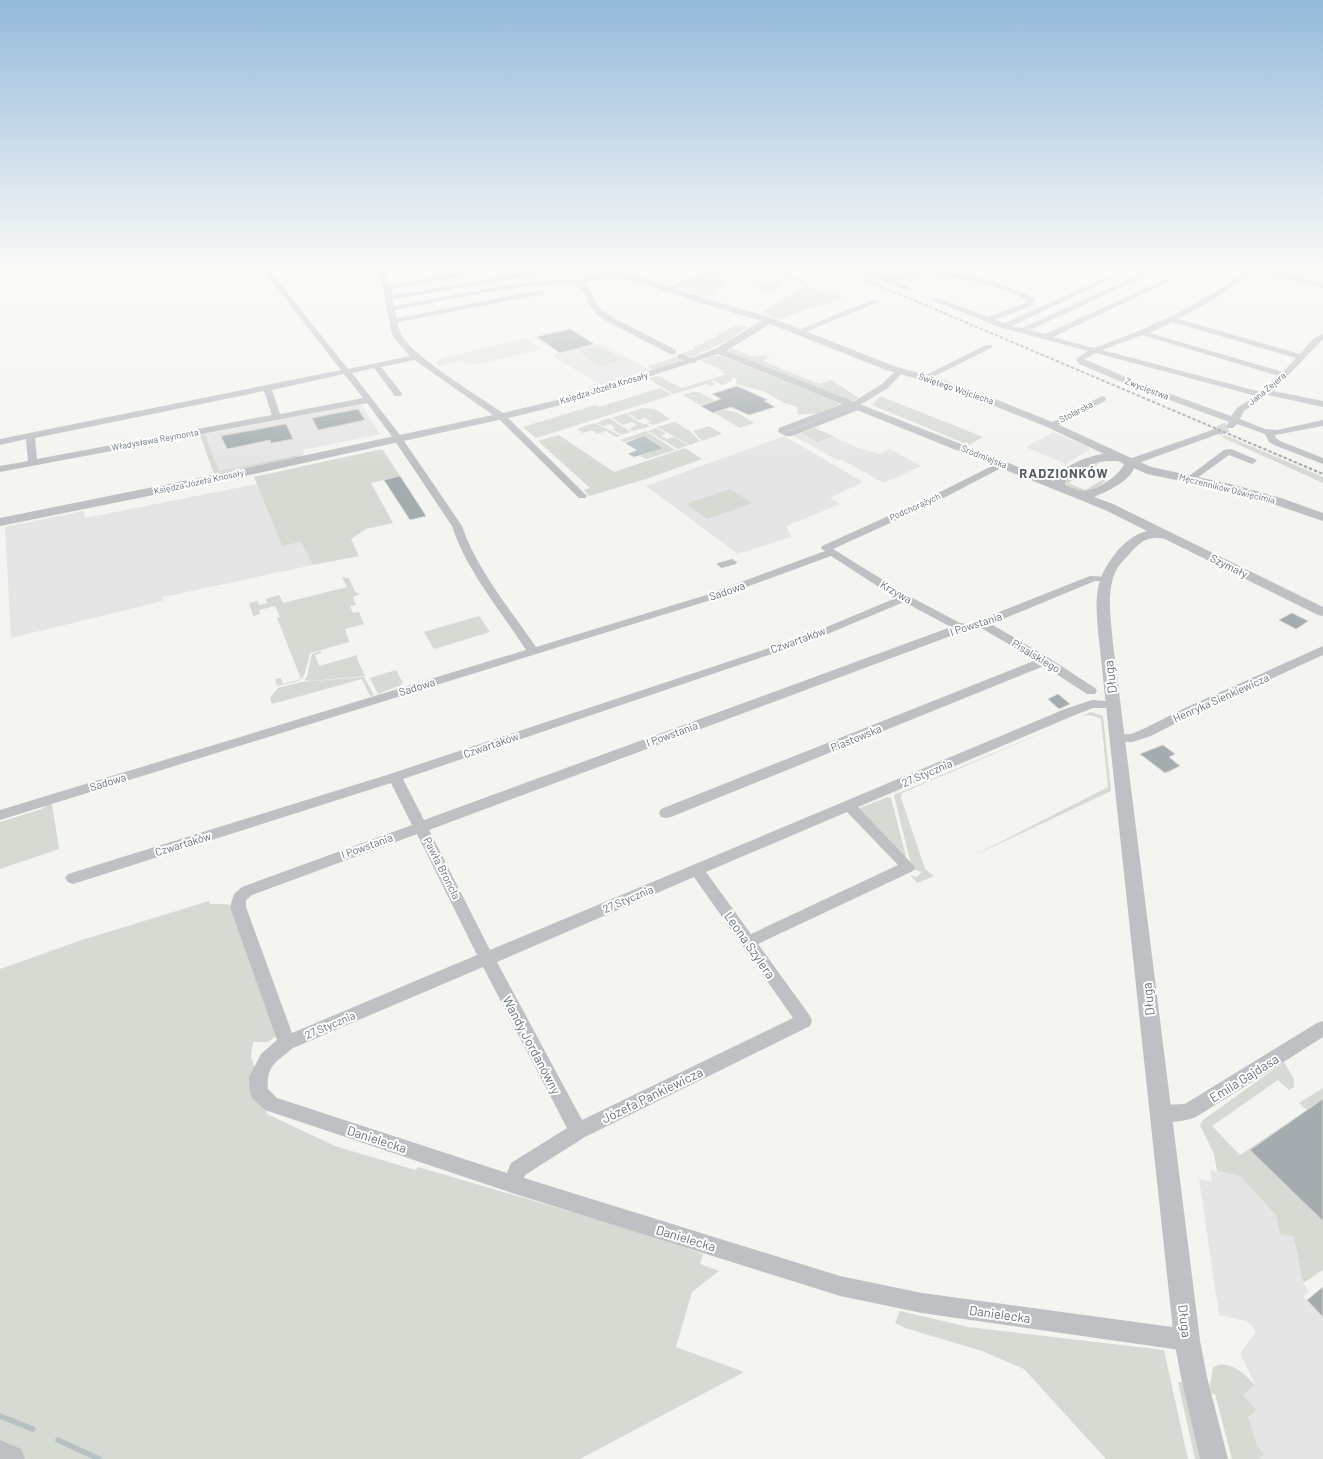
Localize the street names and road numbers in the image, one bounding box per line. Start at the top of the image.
street label: Księdza Józefa Knosały [558,369,649,406]
street label: Jana Zejera [1246,370,1288,407]
street label: Świętego Wojciecha [917,371,995,407]
street label: Zwycięstwa [1124,375,1170,402]
street label: Stolarska [1057,398,1095,425]
street label: Władysława Reymonta [110,426,199,453]
street label: Śródmiejska [960,442,1009,471]
street label: Księdza Józefa Knosały [153,467,245,496]
street label: Męczenników Oświęcimia [1178,471,1276,506]
street label: Podchorążych [888,490,942,523]
street label: Szymały [1208,551,1250,580]
street label: Krzywa [878,577,914,606]
street label: Sadowa [707,578,747,603]
street label: I Powstania [948,609,1004,638]
street label: Czwartaków [768,624,827,656]
street label: Pisalskiego [1010,636,1063,675]
street label: Długa [1100,660,1120,694]
street label: Henryka Sienkiewicza [1171,671,1271,725]
street label: Sadowa [397,675,437,698]
street label: I Powstania [644,718,699,749]
street label: Piastowska [828,721,883,754]
street label: Czwartaków [461,729,520,760]
street label: 27 Stycznia [900,756,954,789]
street label: Sadowa [88,770,128,793]
street label: Czwartaków [153,829,212,858]
street label: I Powstania [339,830,394,861]
street label: Pawła Broncla [421,834,464,901]
street label: 27 Stycznia [601,882,655,915]
street label: Leona Szylera [721,908,779,982]
street label: Długa [1138,982,1158,1016]
street label: Wandy Jordanówny [499,993,565,1097]
street label: 27 Stycznia [303,1008,357,1041]
street label: Emila Gajdasa [1206,1050,1282,1106]
street label: Józefa Pankiewicza [599,1064,705,1126]
street label: Danielecka [345,1122,409,1156]
street label: Danielecka [654,1221,718,1255]
street label: Danielecka [968,1302,1032,1326]
street label: Długa [1175,1304,1195,1338]

